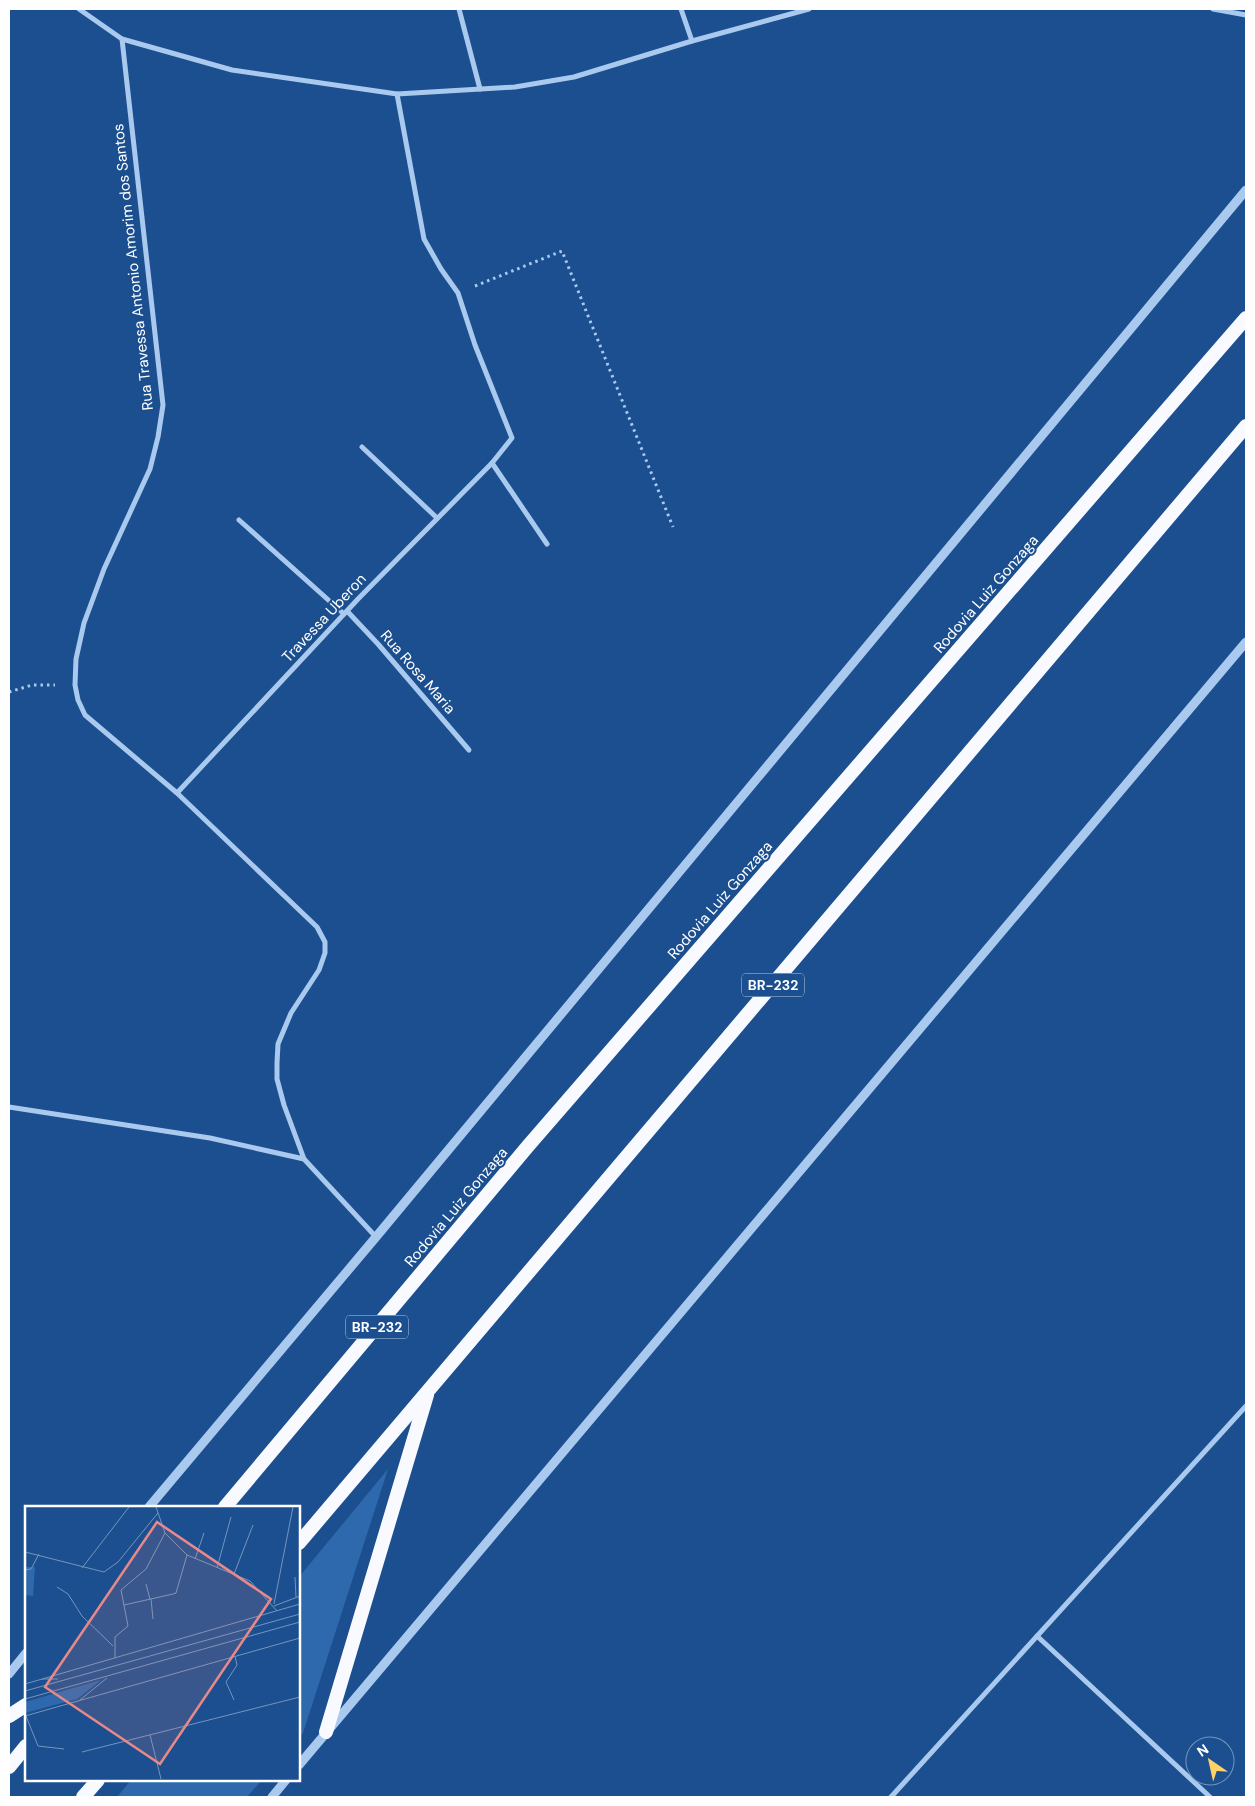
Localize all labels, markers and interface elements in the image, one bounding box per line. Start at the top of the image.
street label: Rua Travessa Antonio Amorim dos Santos [108,123,158,411]
street label: Rodovia Luiz Gonzaga [929,531,1043,657]
street label: Travessa Uberon [278,569,370,667]
street label: Rua Rosa Maria [376,626,460,718]
street label: Rodovia Luiz Gonzaga [663,837,777,963]
road number: BR-232 [742,974,804,996]
street label: Rodovia Luiz Gonzaga [400,1143,512,1271]
road number: BR-232 [346,1315,408,1338]
inset map [25,1506,300,1781]
north arrow [1185,1736,1235,1786]
text: N [1193,1740,1212,1761]

